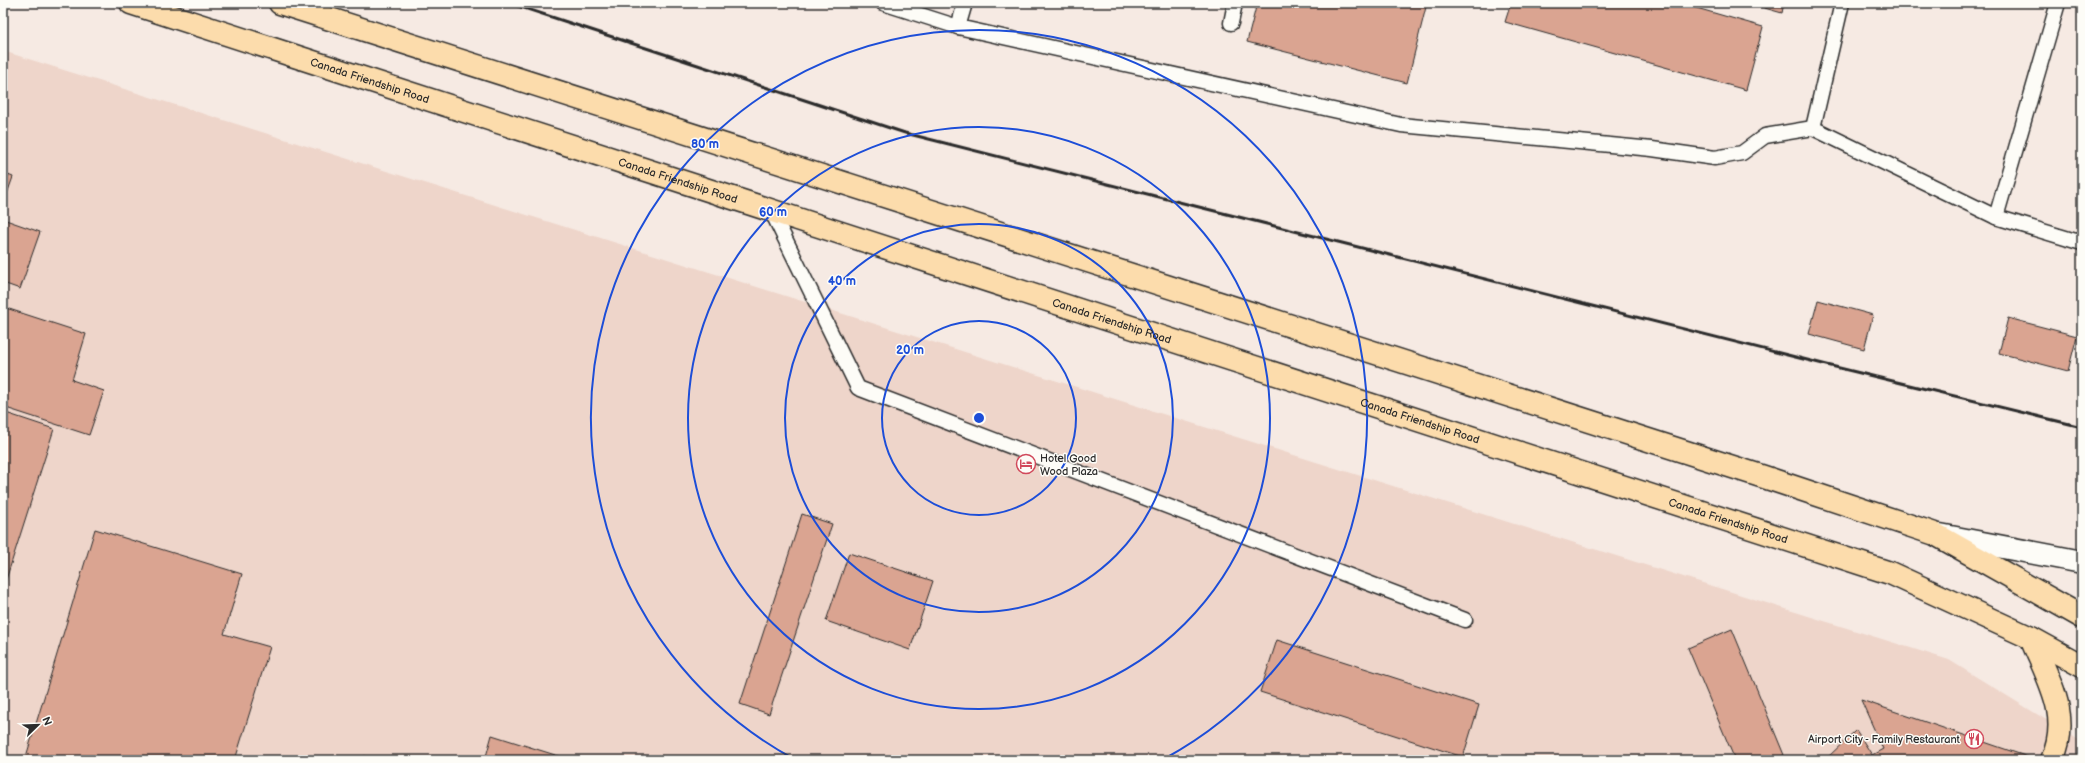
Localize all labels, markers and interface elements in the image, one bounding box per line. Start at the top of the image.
street label: Canada Friendship Road [308,55,431,106]
text: 80 m [691,137,719,152]
street label: Canada Friendship Road [617,155,739,206]
text: 60 m [759,205,787,220]
text: 40 m [828,274,856,289]
street label: Canada Friendship Road [1050,296,1173,347]
text: 20 m [896,343,924,358]
street label: Canada Friendship Road [1359,396,1481,447]
centre of rings [972,411,986,425]
place label: Hotel Good Wood Plaza [1040,452,1098,478]
hotel icon: Hotel Good Wood Plaza [1015,453,1037,475]
street label: Canada Friendship Road [1667,496,1789,546]
north arrow [18,705,58,745]
text: N [39,715,54,728]
restaurant icon: Airport City - Family Restaurant [1963,728,1985,750]
place label: Airport City - Family Restaurant [1808,733,1961,746]

